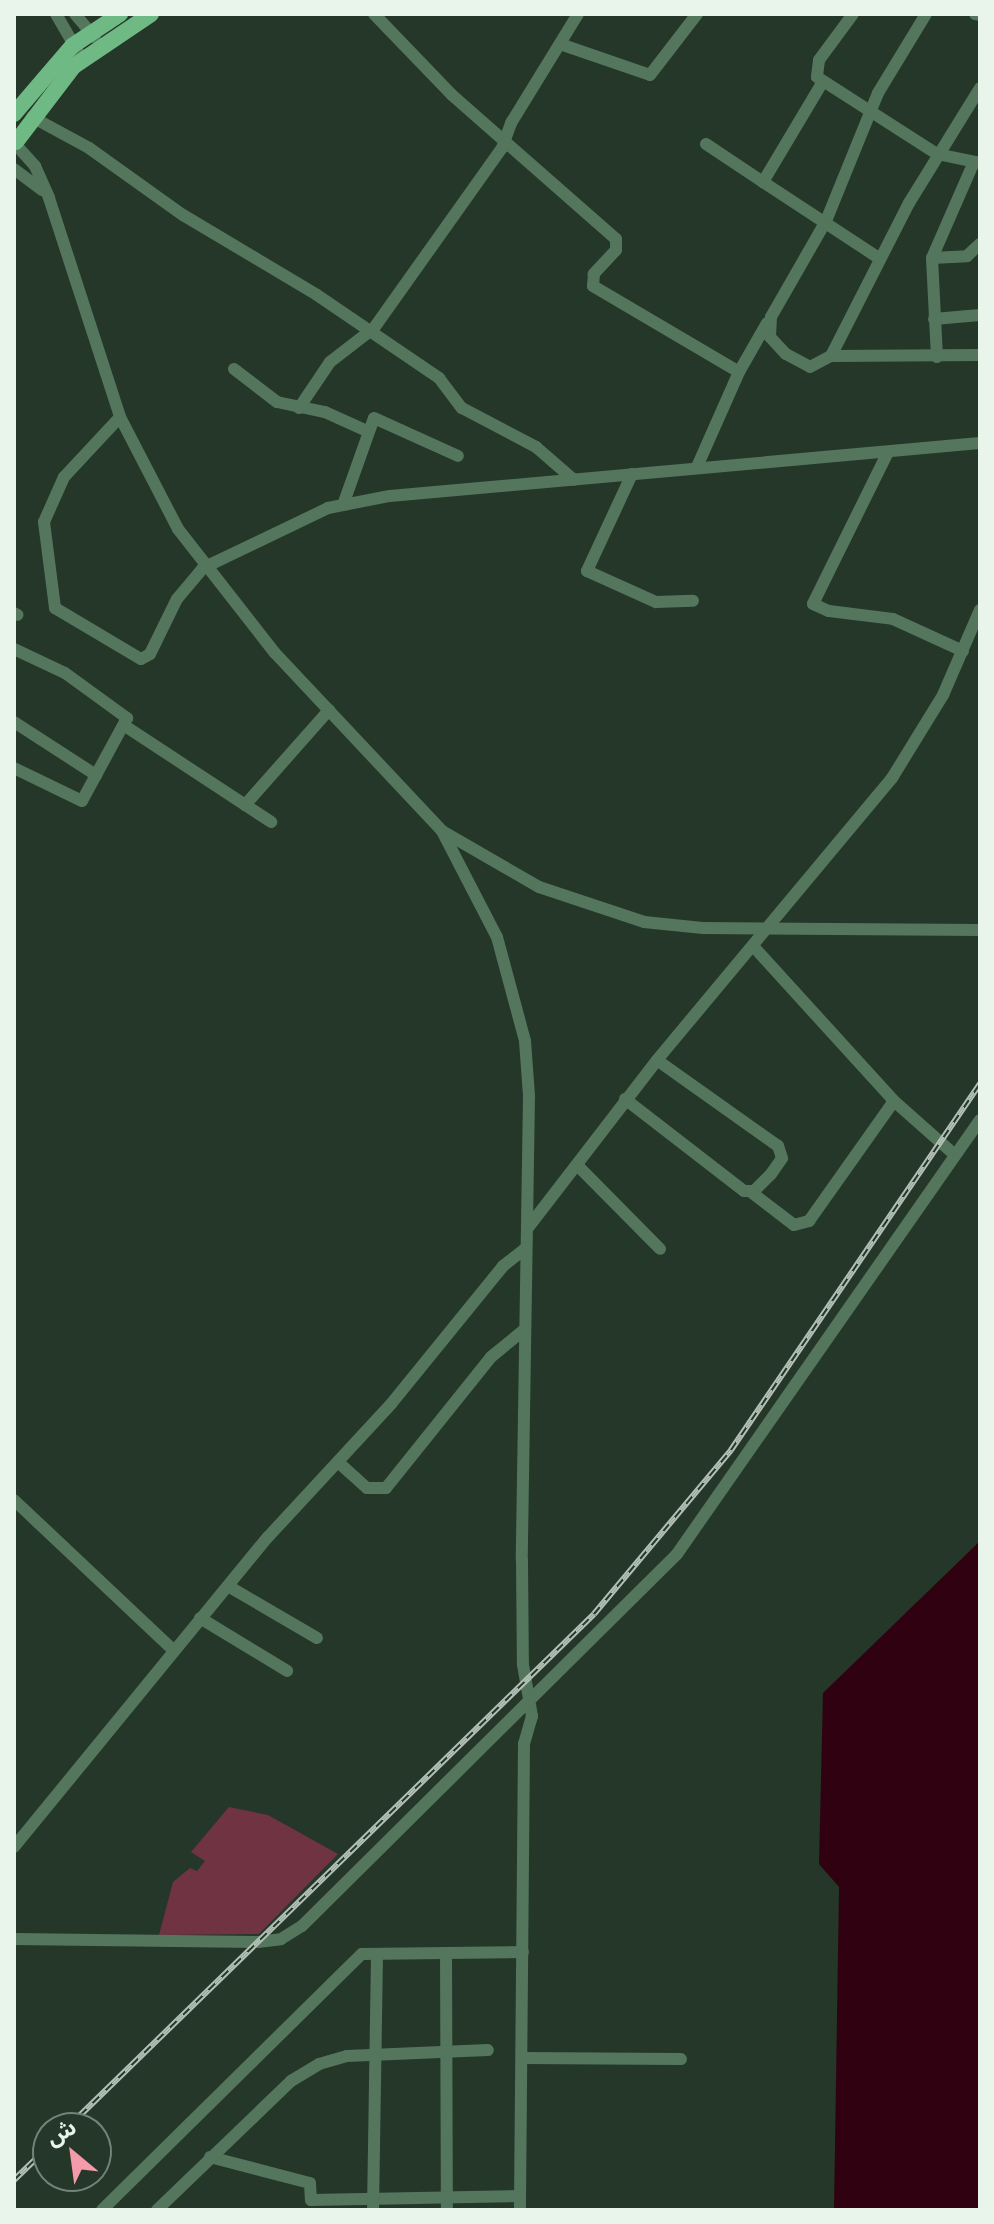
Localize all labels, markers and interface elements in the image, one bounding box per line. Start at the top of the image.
north arrow [32,2112,112,2192]
text: ش [41,2113,81,2151]

